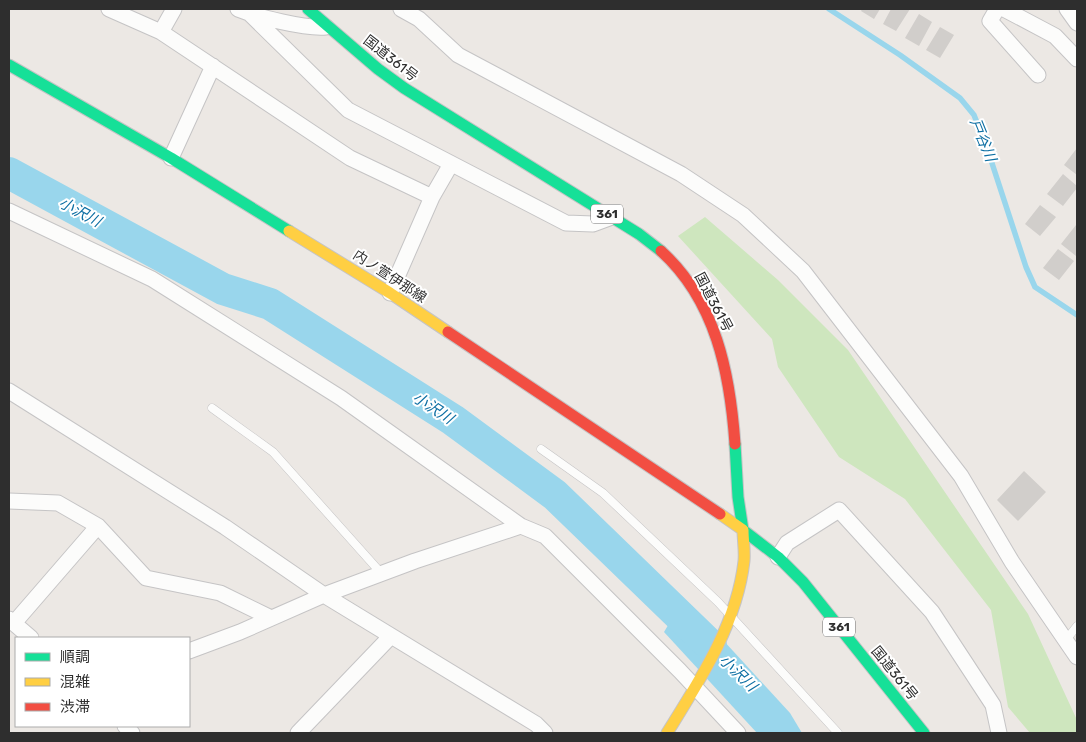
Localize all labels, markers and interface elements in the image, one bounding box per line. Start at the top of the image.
street label: 国道361号 [360,32,421,85]
water label: 戸谷川 [966,116,1001,166]
water label: 小沢川 [56,193,106,231]
road number: 361 [591,204,623,223]
street label: 内ノ萱伊那線 [350,246,430,306]
street label: 国道361号 [691,270,736,335]
water label: 小沢川 [409,388,458,429]
road number: 361 [823,618,855,636]
legend [15,637,190,727]
street label: 国道361号 [868,643,922,704]
text: 順調 [60,648,90,666]
water label: 小沢川 [716,651,762,696]
text: 混雑 [60,673,90,691]
text: 渋滞 [60,698,90,716]

